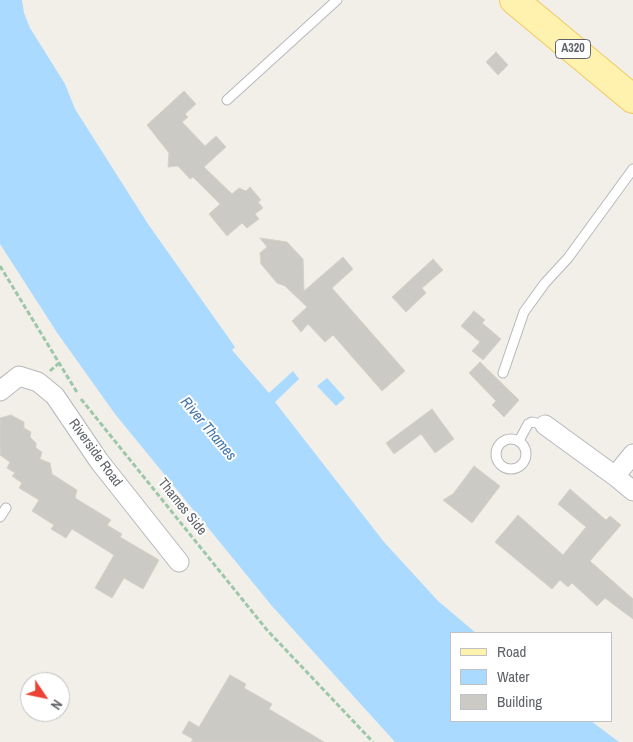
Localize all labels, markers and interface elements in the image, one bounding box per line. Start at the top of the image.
road number: A320 [556,40,590,59]
water label: River Thames [176,394,240,464]
street label: Riverside Road [65,416,125,490]
street label: Thames Side [154,475,210,539]
legend [450,632,613,722]
text: Road [497,641,526,662]
text: Water [497,666,529,687]
north arrow [20,672,70,722]
text: Building [497,691,542,712]
text: N [47,696,66,713]

